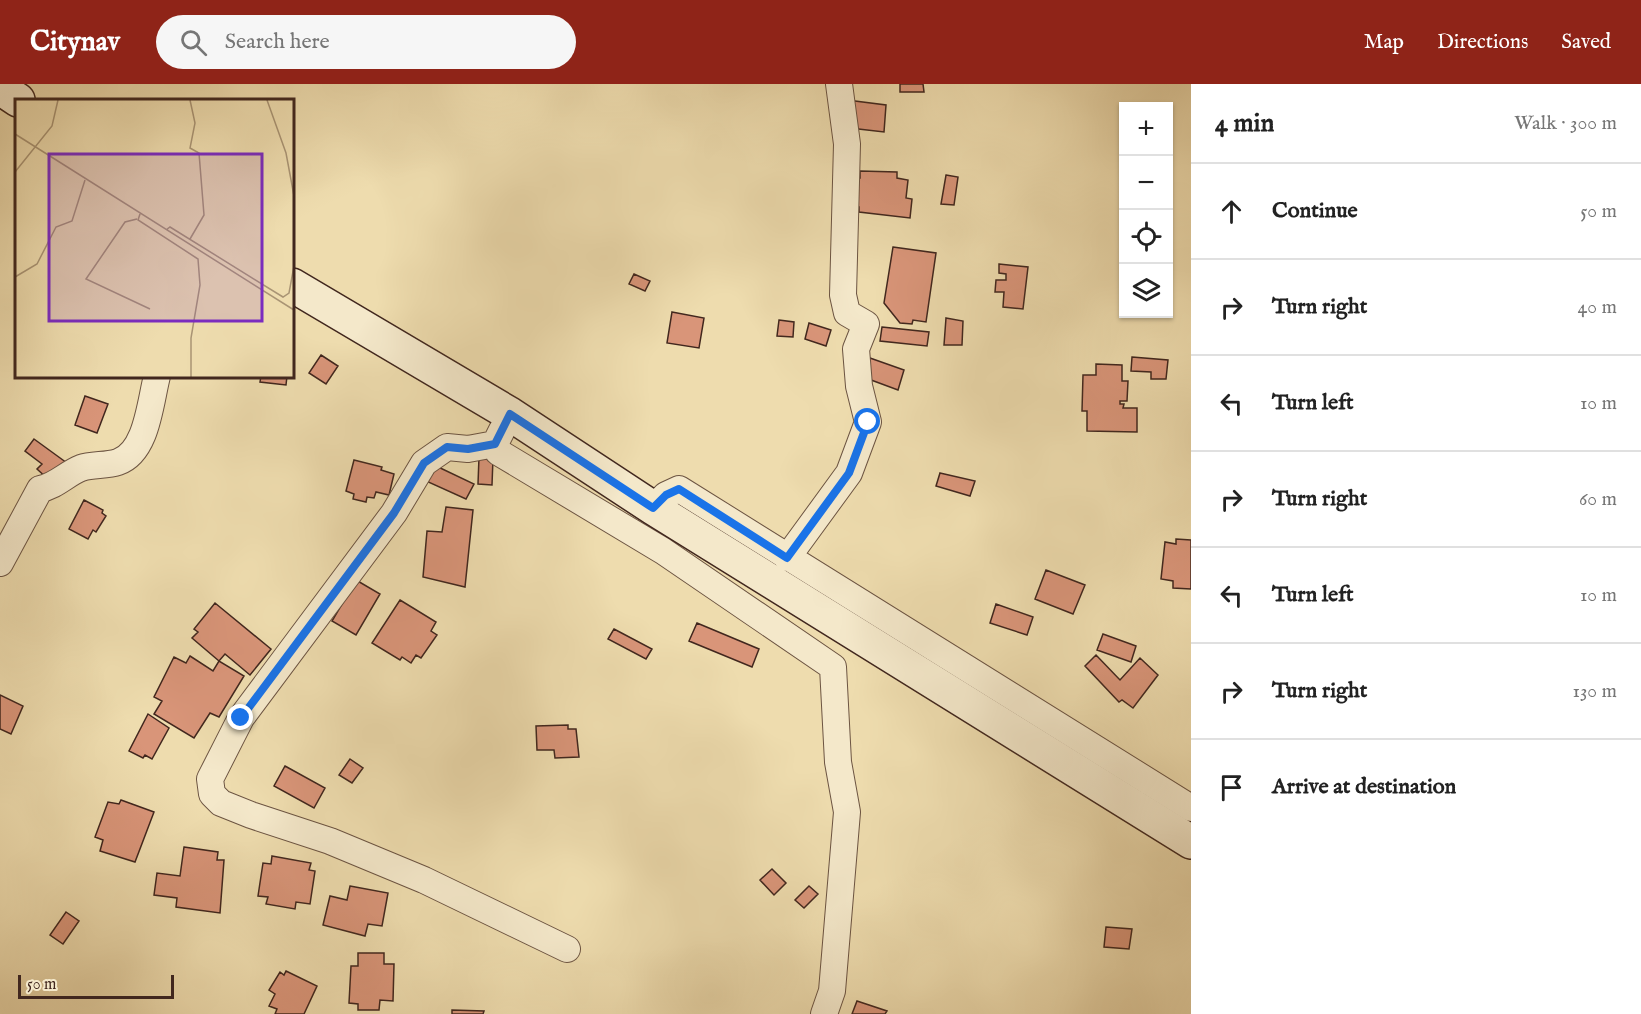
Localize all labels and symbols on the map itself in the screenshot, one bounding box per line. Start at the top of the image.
inset map [15,99,294,378]
route start [854,408,880,434]
route end [227,704,253,730]
scale bar [18,972,174,1000]

